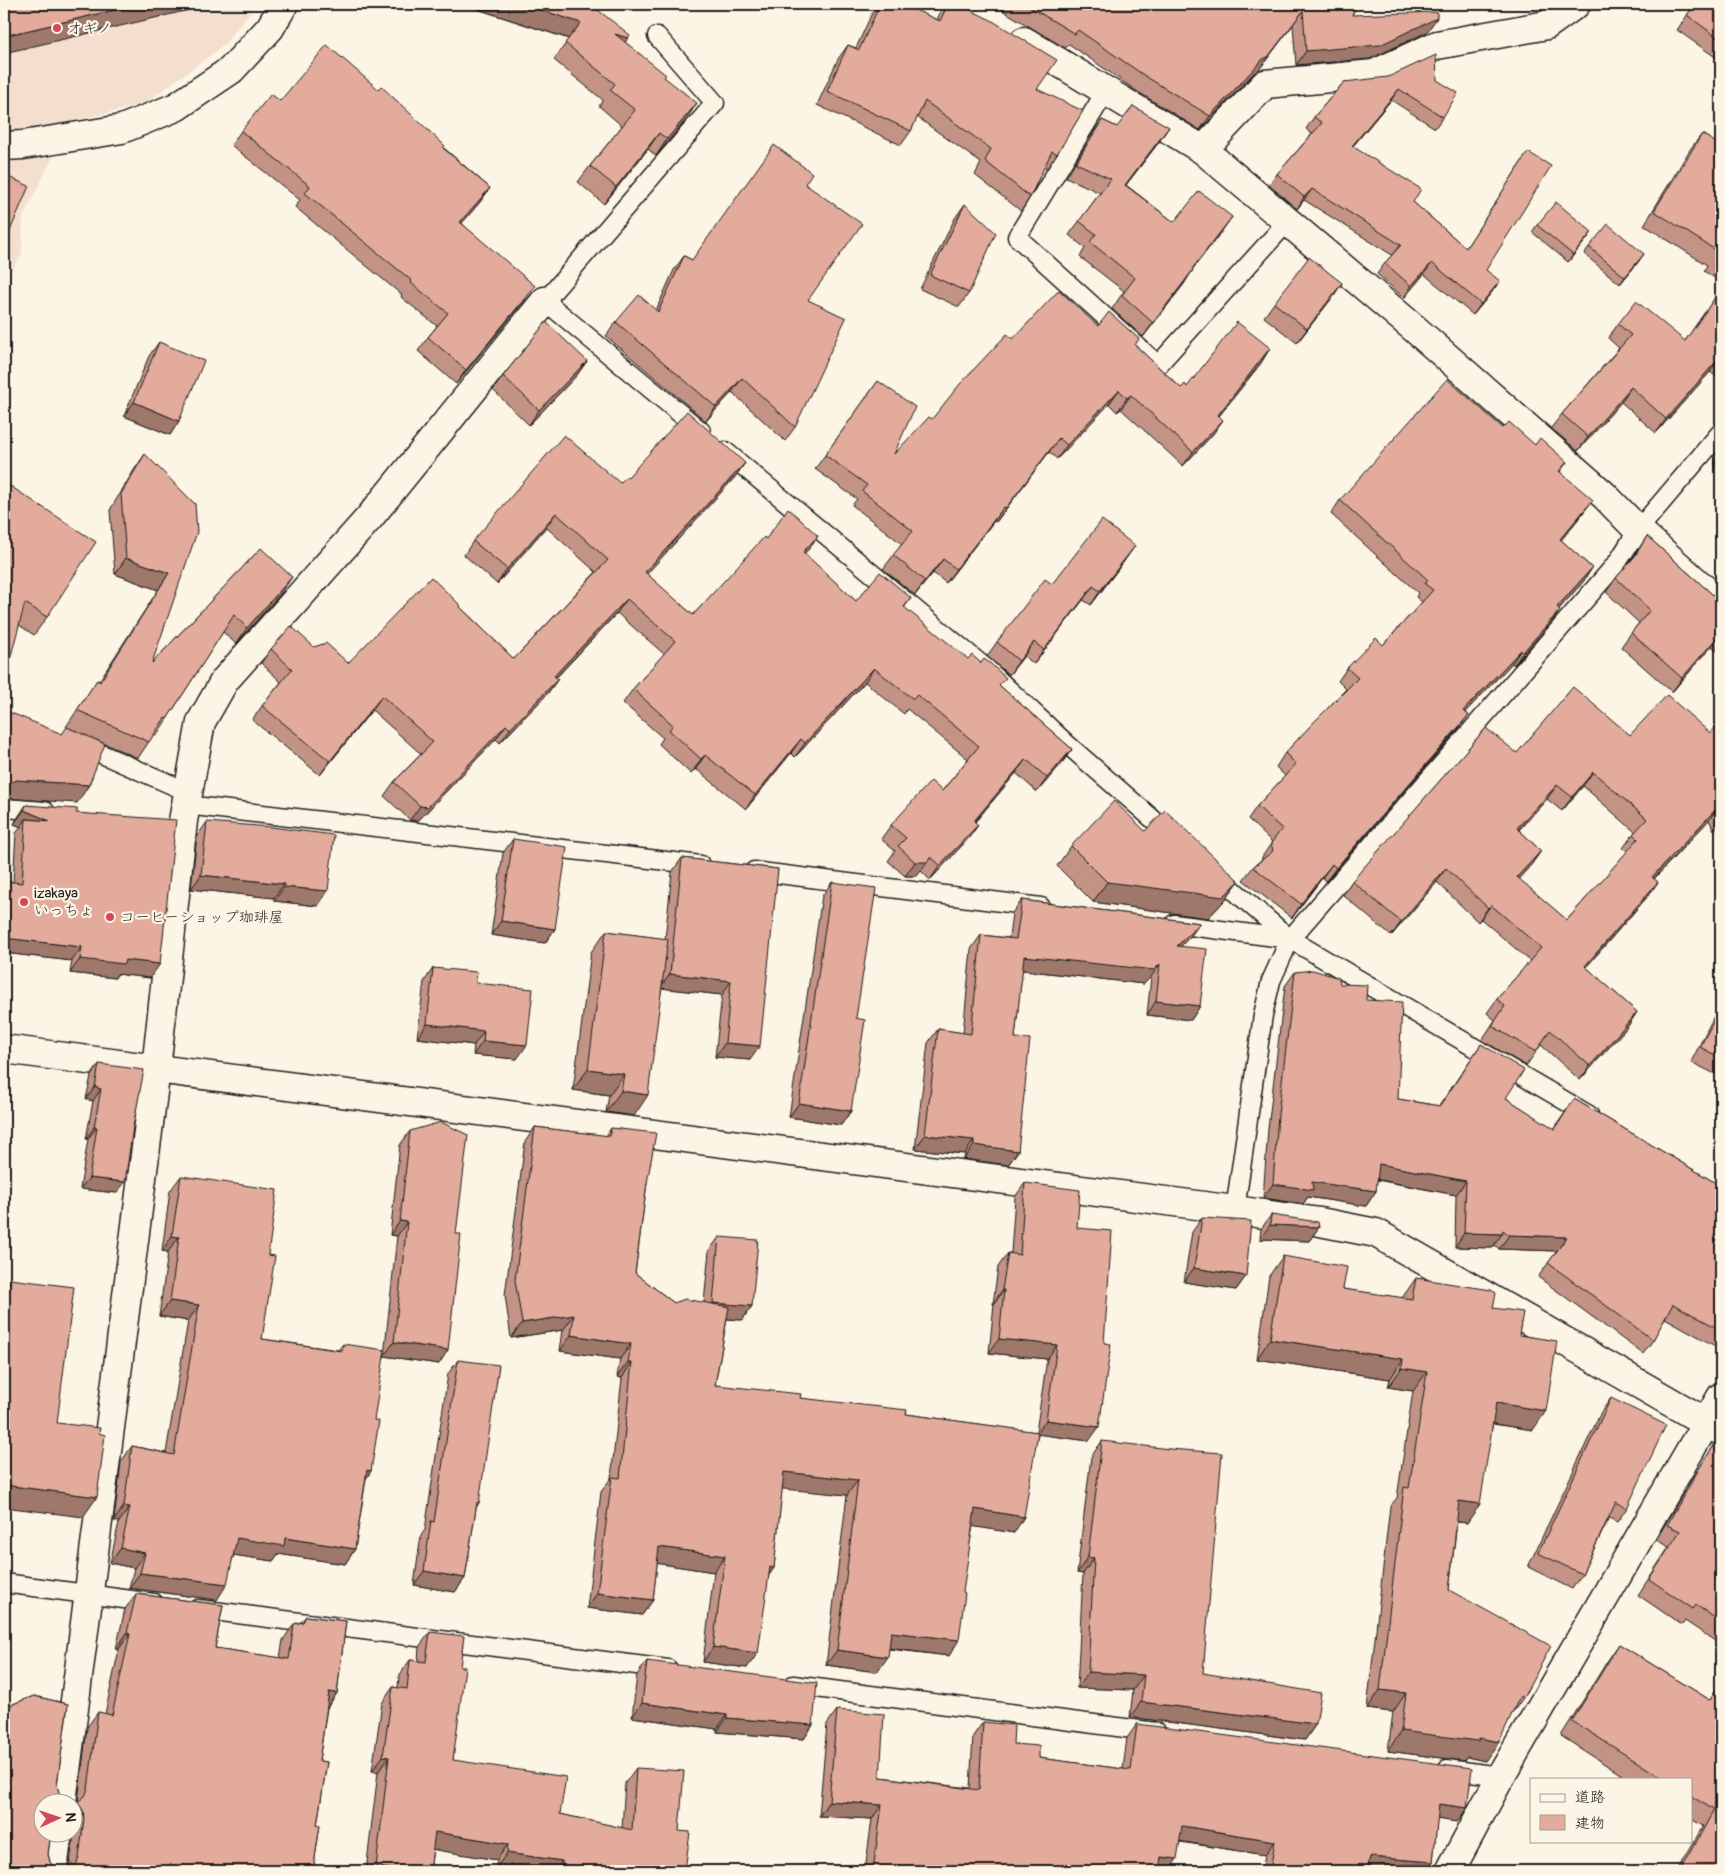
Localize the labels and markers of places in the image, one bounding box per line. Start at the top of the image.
place label: オギノ [67,19,112,38]
marker: オギノ [51,22,63,34]
place label: izakaya いっちょ [34,884,94,920]
marker: izakaya いっちょ [18,896,30,908]
place label: コーヒーショップ珈琲屋 [120,908,284,927]
marker: コーヒーショップ珈琲屋 [104,911,116,923]

